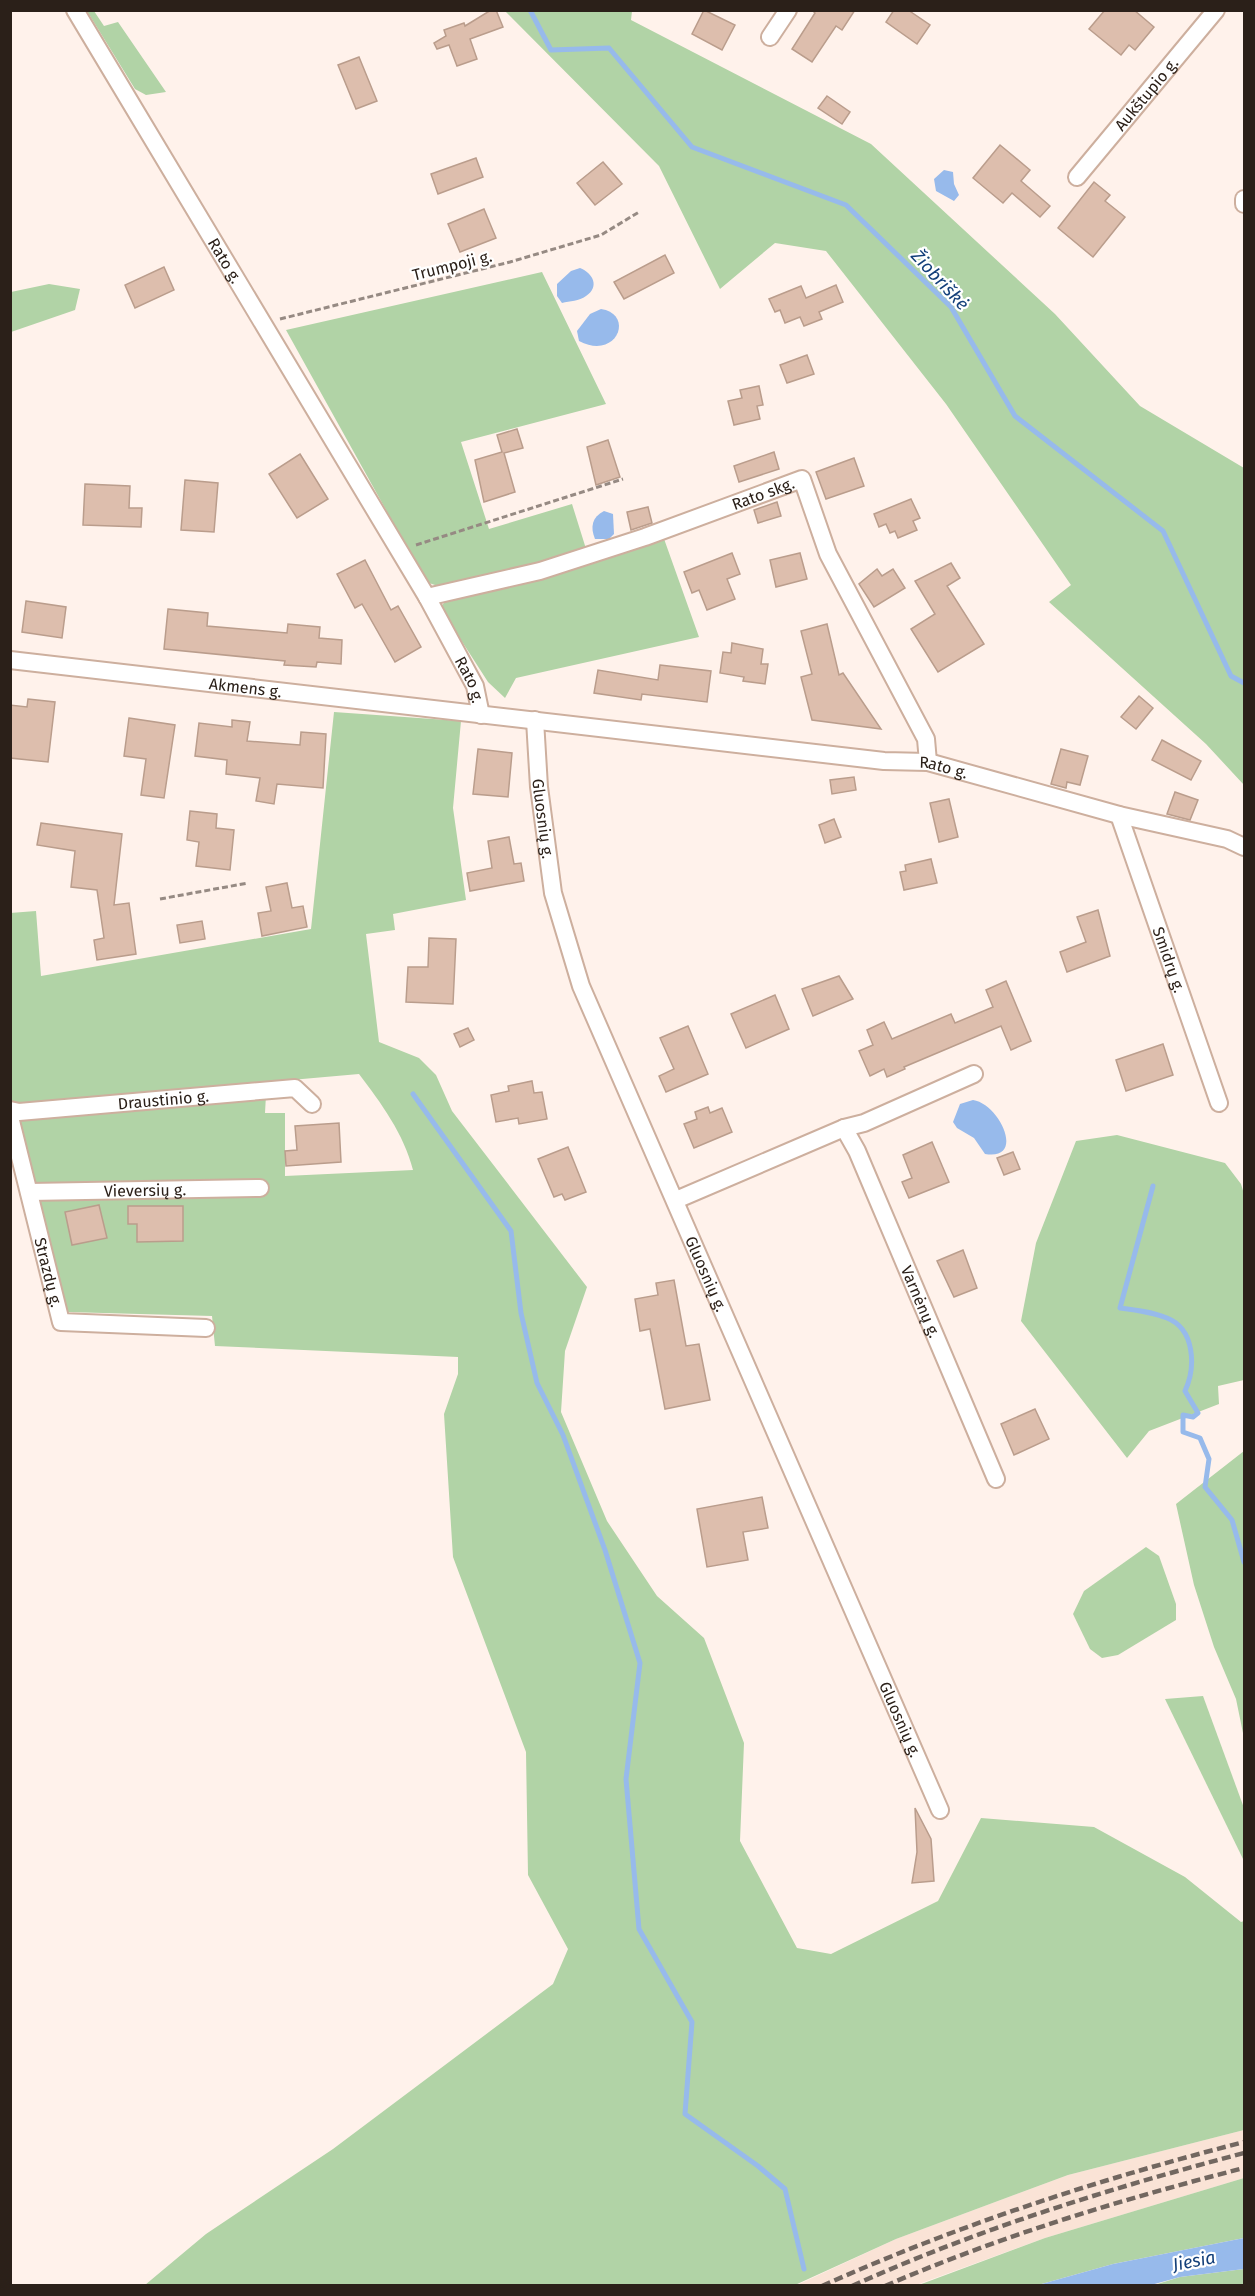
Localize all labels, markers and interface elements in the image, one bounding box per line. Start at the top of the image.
street label: Aukštupio g. [1111,54,1182,135]
street label: Rato g. [204,235,246,287]
water label: Žiobriškė [906,245,973,315]
street label: Trumpoji g. [410,246,494,285]
street label: Rato skg. [729,474,797,514]
street label: Rato g. [451,653,487,705]
street label: Akmens g. [208,674,283,701]
street label: Rato g. [919,753,970,783]
street label: Gluosnių g. [529,778,557,860]
street label: Smidrų g. [1149,924,1189,995]
street label: Draustinio g. [117,1087,210,1113]
street label: Vieversių g. [104,1180,186,1201]
street label: Gluosnių g. [681,1233,731,1315]
street label: Strazdų g. [30,1236,66,1309]
street label: Varnėnų g. [897,1263,944,1341]
street label: Gluosnių g. [875,1679,925,1760]
water label: Jiesia [1170,2246,1217,2276]

